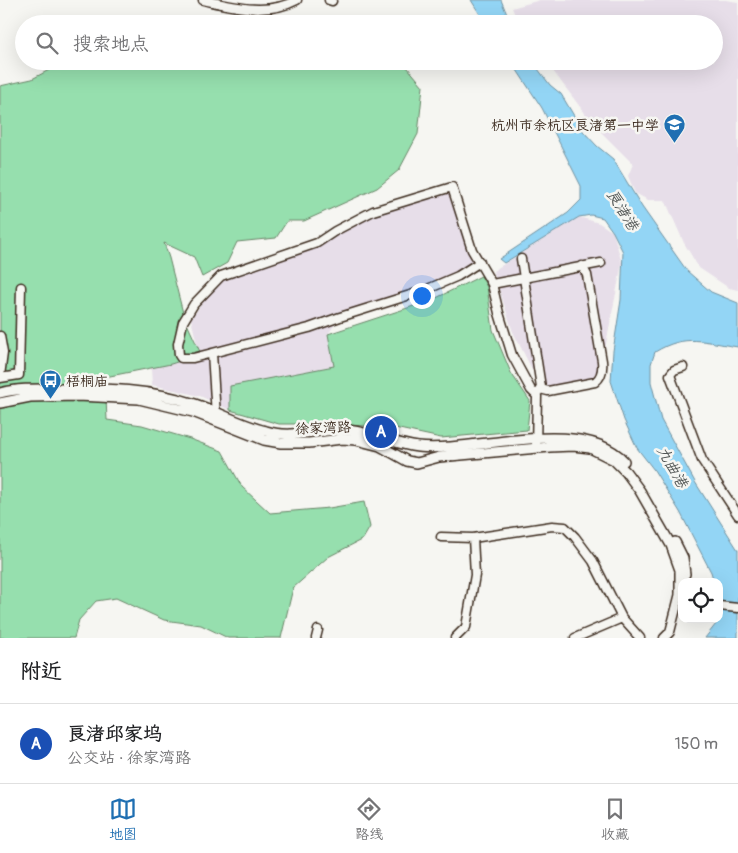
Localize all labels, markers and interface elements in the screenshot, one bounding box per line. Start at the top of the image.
search box [15,15,723,70]
icon: search [33,29,61,57]
text: 搜索地点 [73,32,149,56]
school or university icon: 杭州市余杭区良渚第一中学 [663,113,687,144]
place label: 杭州市余杭区良渚第一中学 [491,117,659,134]
water label: 良渚港 [602,186,643,236]
your location [409,283,435,309]
bus stop icon: 梧桐庙 [38,369,62,400]
place label: 梧桐庙 [66,373,108,390]
pin: A [365,413,397,451]
street label: 徐家湾路 [295,419,351,437]
water label: 九曲港 [653,443,692,493]
map controls [678,578,723,623]
button: locate [678,578,723,623]
text: 附近 [20,658,62,685]
text: 良渚邱家坞 [67,722,162,746]
text: A [31,734,41,754]
text: 150 m [674,734,718,754]
text: 公交站 · 徐家湾路 [67,748,191,768]
tab: 地图 [109,795,137,843]
tab: 路线 [355,795,383,843]
tab: 收藏 [601,795,629,843]

